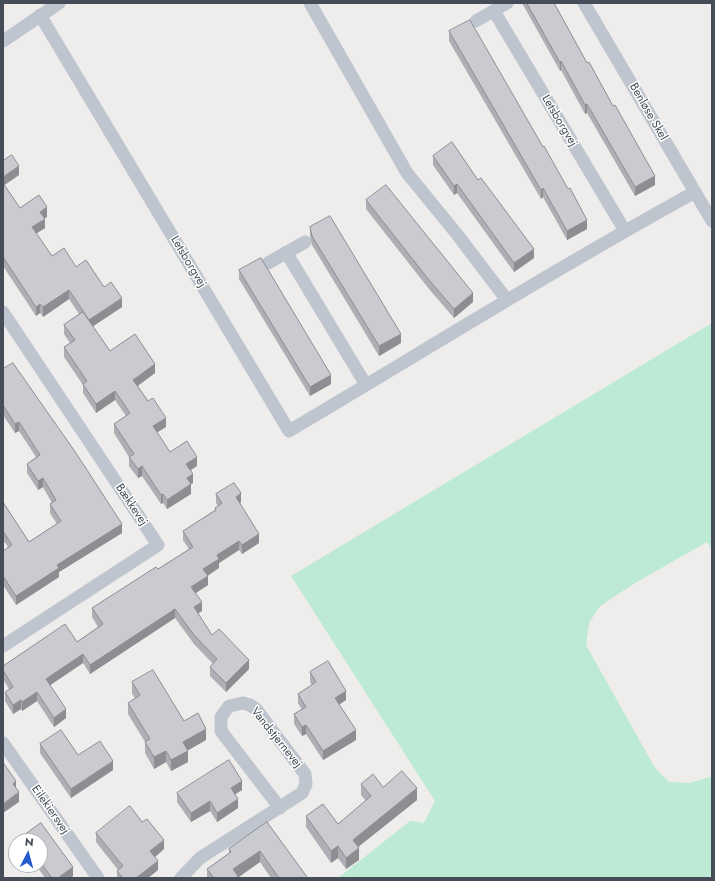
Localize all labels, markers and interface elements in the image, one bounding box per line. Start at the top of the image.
street label: Benløse Skel [626,81,670,143]
street label: Letsborgvej [538,93,580,149]
street label: Letsborgvej [167,234,209,290]
street label: Bækkevej [112,481,150,529]
street label: Vandstjernevej [247,705,305,771]
street label: Eilekiersvej [28,783,72,837]
north arrow [8,833,48,873]
text: N [24,834,34,850]

